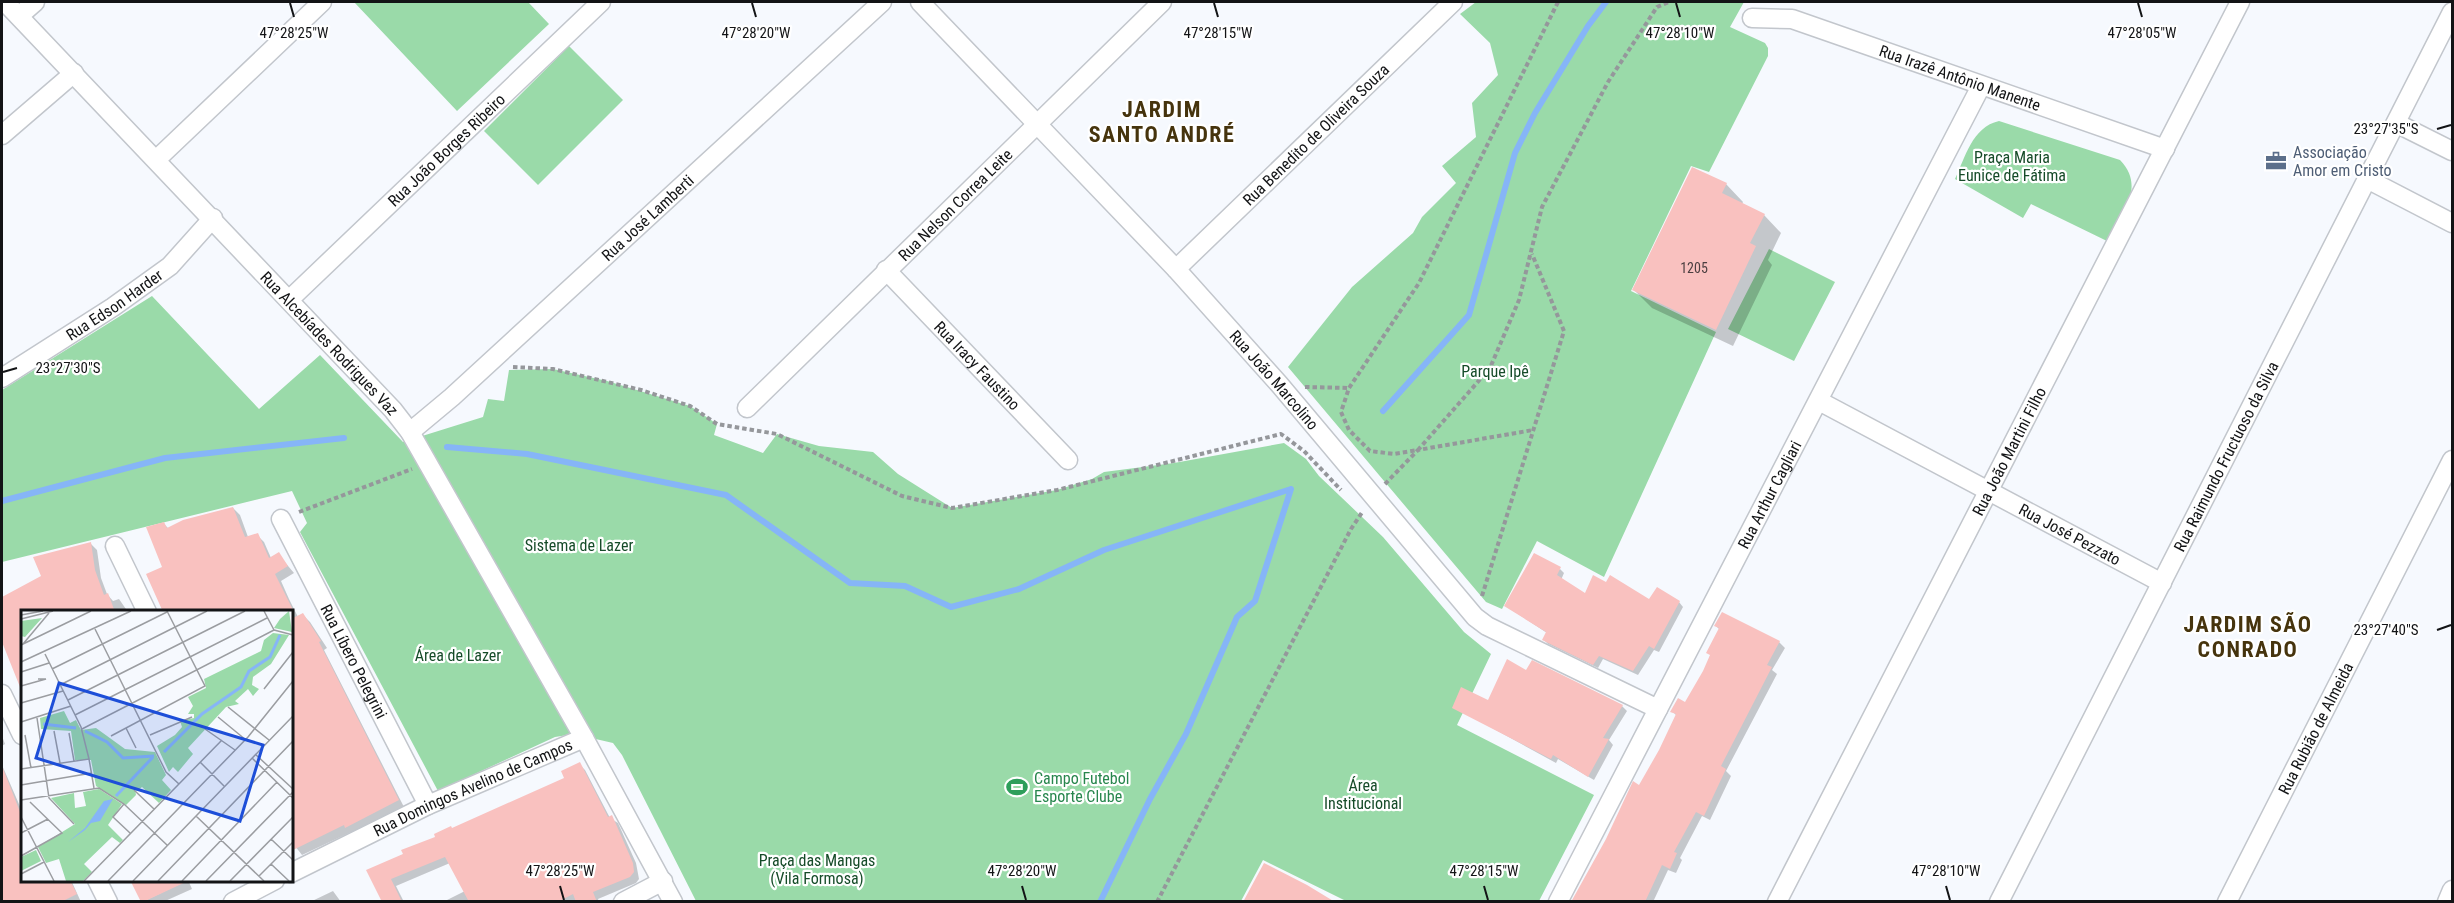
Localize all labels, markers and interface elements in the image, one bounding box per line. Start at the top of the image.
text: 47°28'25"W [260,24,329,42]
text: 47°28'20"W [722,24,791,42]
text: 47°28'15"W [1184,24,1253,42]
text: 47°28'10"W [1646,24,1715,42]
text: 47°28'05"W [2108,24,2177,42]
street label: Rua Irazê Antônio Manente [1877,41,2043,115]
street label: Rua Benedito de Oliveira Souza [1239,60,1393,209]
street label: Rua João Borges Ribeiro [384,90,509,210]
district label: JARDIM SANTO ANDRÉ [1089,97,1235,147]
text: 23°27'35"S [2353,120,2419,138]
place label: Associação Amor em Cristo [2293,143,2392,180]
street label: Rua Nelson Correa Leite [894,145,1016,265]
park label: Praça Maria Eunice de Fátima [1958,148,2066,185]
office icon: Associação Amor em Cristo [2264,149,2288,173]
street label: Rua José Lamberti [598,171,698,265]
house number: 1205 [1680,260,1708,276]
street label: Rua Edson Harder [63,265,167,345]
street label: Rua Alcebíades Rodrigues Vaz [256,268,402,419]
street label: Rua Iracy Faustino [930,317,1024,414]
street label: Rua João Marcolino [1225,326,1322,434]
street label: Rua Raimundo Fructuoso da Silva [2170,358,2283,555]
text: 23°27'30"S [35,359,101,377]
park label: Parque Ipê [1461,362,1529,381]
street label: Rua João Martini Filho [1968,384,2050,519]
street label: Rua Arthur Cagliari [1734,438,1806,552]
street label: Rua José Pezzato [2016,500,2124,569]
park label: Sistema de Lazer [525,536,633,555]
street label: Rua Líbero Pelegrini [316,601,391,722]
inset map [21,610,292,882]
district label: JARDIM SÃO CONRADO [2183,612,2313,662]
text: 23°27'40"S [2353,621,2419,639]
park label: Área de Lazer [415,646,501,665]
street label: Rua Rubião de Almeida [2274,659,2357,798]
street label: Rua Domingos Avelino de Campos [370,735,575,841]
place label: Campo Futebol Esporte Clube [1034,769,1129,806]
sports icon: Campo Futebol Esporte Clube [1005,775,1029,799]
park label: Área Institucional [1324,776,1402,813]
park label: Praça das Mangas (Vila Formosa) [759,851,875,888]
text: 47°28'25"W [526,862,595,880]
text: 47°28'20"W [988,862,1057,880]
text: 47°28'15"W [1450,862,1519,880]
text: 47°28'10"W [1912,862,1981,880]

